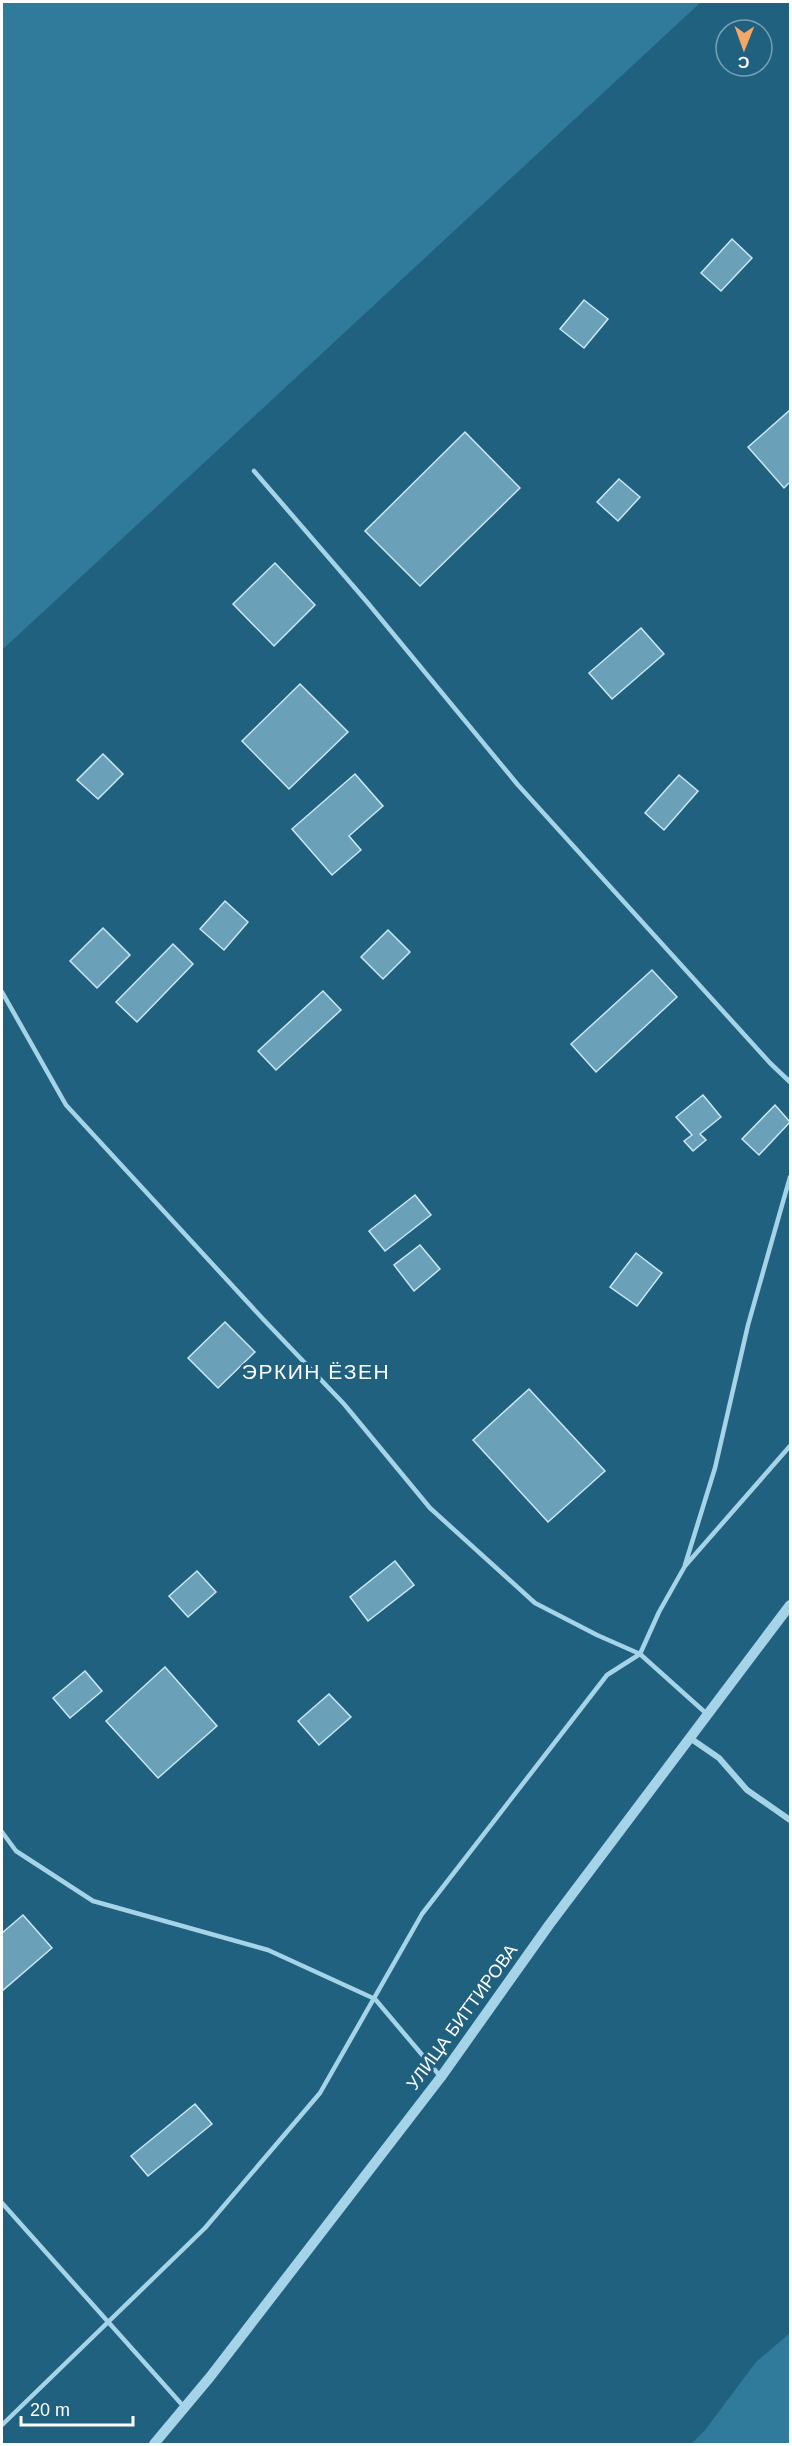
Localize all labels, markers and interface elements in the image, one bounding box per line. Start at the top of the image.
north arrow [714,18,774,78]
text: С [737,54,750,71]
district label: ЭРКИН ЁЗЕН [242,1360,390,1383]
street label: УЛИЦА БИТТИРОВА [403,1940,521,2094]
scale bar [21,2389,134,2427]
text: 20 m [30,2400,70,2420]

